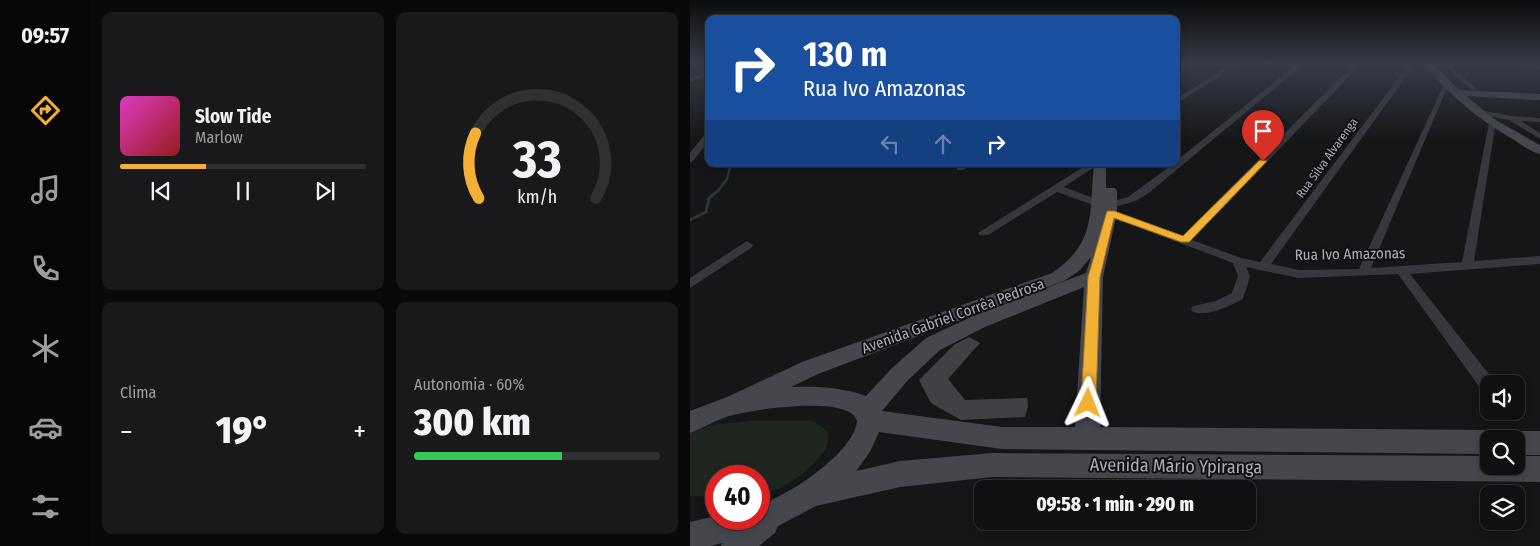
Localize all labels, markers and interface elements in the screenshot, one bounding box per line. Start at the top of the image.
text: 09:57 [21,22,69,49]
text: 130 m [803,33,887,75]
icon: right [720,35,785,100]
text: Rua Ivo Amazonas [803,75,966,102]
icon: directions [28,93,63,128]
text: Slow Tide [195,105,271,128]
pin [1242,110,1284,161]
street label: Rua Silva Alvarenga [1293,115,1361,201]
icon: arrive [1249,117,1277,145]
text: Marlow [195,128,243,147]
text: 33 [511,128,562,191]
icon: left [876,130,904,158]
icon: ahead [929,130,957,158]
icon: right [982,130,1010,158]
icon: music [28,172,63,207]
icon: previous [147,177,175,205]
icon: pause [229,177,257,205]
icon: next [311,177,339,205]
text: km/h [517,186,557,208]
street label: Rua Ivo Amazonas [1294,244,1406,264]
icon: phone [28,251,63,286]
street label: Avenida Gabriel Corrêa Pedrosa [859,275,1047,357]
icon: climate [28,331,63,366]
text: Autonomia · 60% [414,375,524,394]
map controls [1480,375,1525,530]
button: sound [1480,375,1525,420]
position arrow [1061,376,1113,428]
text: Clima [120,383,156,402]
text: 300 km [414,399,531,445]
text: 19° [216,407,270,453]
icon: car [28,410,63,445]
text: − [120,415,133,448]
text: + [353,415,366,448]
button: search [1480,430,1525,475]
street label: Avenida Mário Ypiranga [1090,453,1263,479]
speed limit sign: 40 [705,465,770,530]
button: layers [1480,485,1525,530]
icon: filters [28,489,63,524]
text: 09:58 · 1 min · 290 m [1036,493,1194,516]

